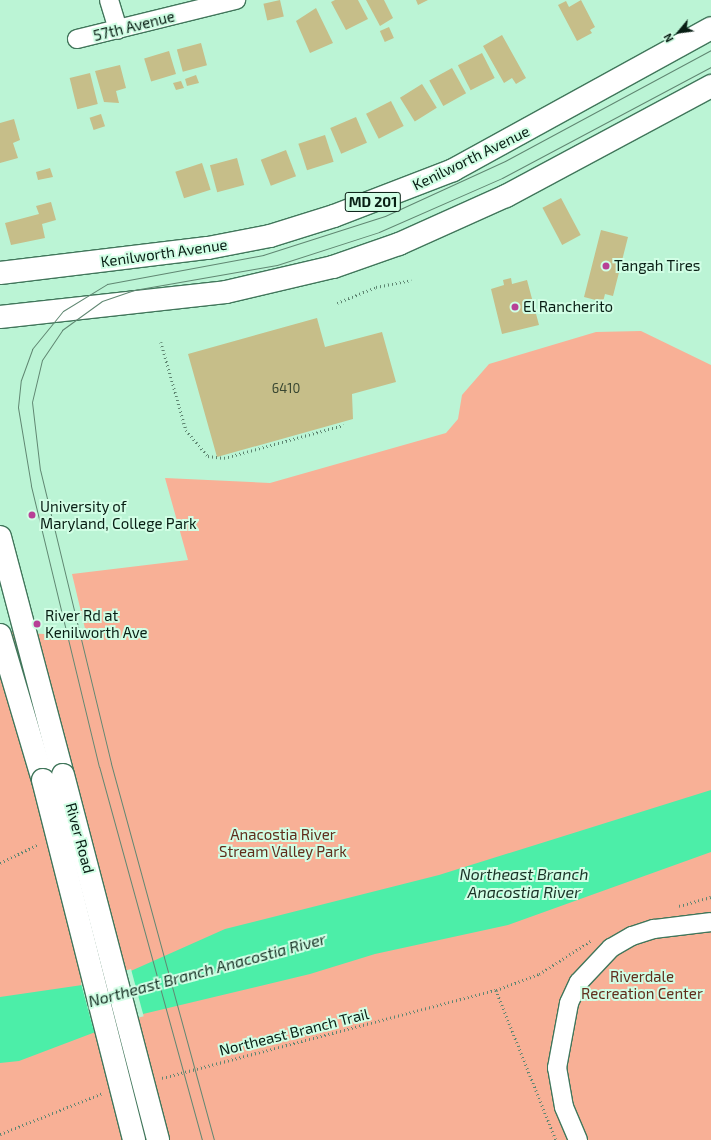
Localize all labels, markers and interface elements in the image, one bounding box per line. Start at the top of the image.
street label: 57th Avenue [91,7,177,45]
north arrow [659,12,699,52]
text: N [660,31,676,45]
street label: Kenilworth Avenue [409,122,533,194]
road number: MD 201 [344,190,402,214]
street label: Kenilworth Avenue [99,235,229,271]
place label: Tangah Tires [614,257,701,275]
marker: Tangah Tires [601,261,611,271]
place label: El Rancherito [523,298,613,316]
marker: El Rancherito [510,302,520,312]
house number: 6410 [272,380,300,396]
place label: University of Maryland, College Park [40,497,197,532]
marker: University of Maryland, College Park [27,510,37,520]
place label: River Rd at Kenilworth Ave [45,606,148,641]
marker: River Rd at Kenilworth Ave [32,619,42,629]
street label: River Road [62,801,98,875]
park label: Anacostia River Stream Valley Park [219,825,347,860]
water label: Northeast Branch Anacostia River [460,864,588,902]
water label: Northeast Branch Anacostia River [86,929,328,1011]
park label: Riverdale Recreation Center [581,967,703,1002]
street label: Northeast Branch Trail [217,1005,371,1059]

